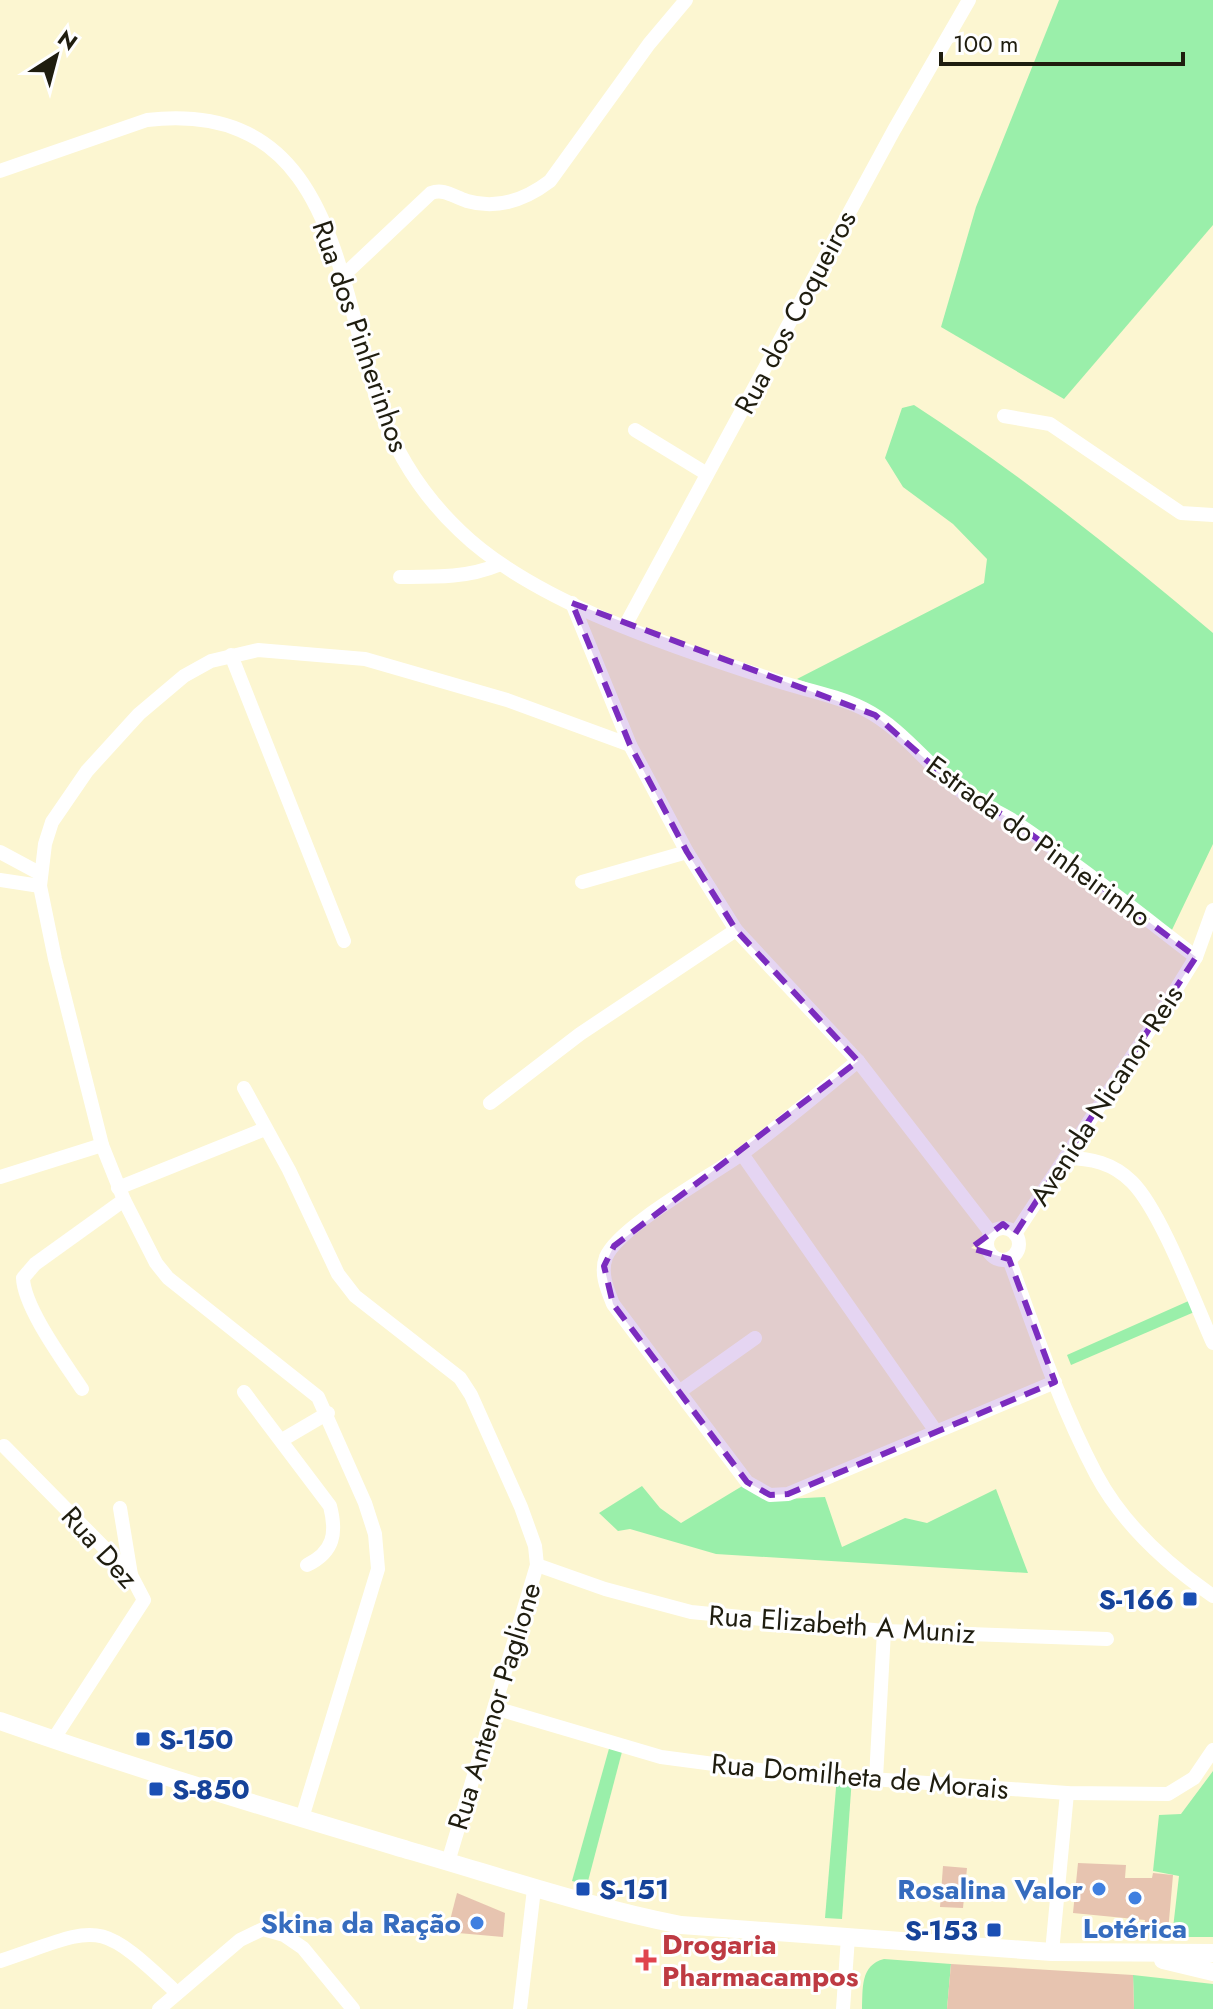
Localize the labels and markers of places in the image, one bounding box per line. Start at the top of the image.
place label: S-166 [1099,1579,1174,1620]
marker: S-166 [1181,1590,1199,1608]
place label: S-150 [159,1719,234,1760]
marker: S-150 [134,1730,152,1748]
place label: S-850 [172,1769,250,1810]
marker: S-850 [147,1780,165,1798]
place label: S-151 [599,1869,669,1910]
place label: Rosalina Valor [897,1869,1083,1910]
marker: S-151 [574,1880,592,1898]
marker: Rosalina Valor [1090,1880,1108,1898]
marker: Lotérica [1126,1889,1144,1907]
place label: Skina da Ração [260,1903,461,1944]
place label: Lotérica [1083,1908,1187,1949]
place label: S-153 [905,1910,978,1951]
marker: Skina da Ração [468,1914,486,1932]
marker: S-153 [985,1921,1003,1939]
place label: Drogaria Pharmacampos [662,1924,859,1997]
marker: Drogaria Pharmacampos [637,1951,655,1969]

